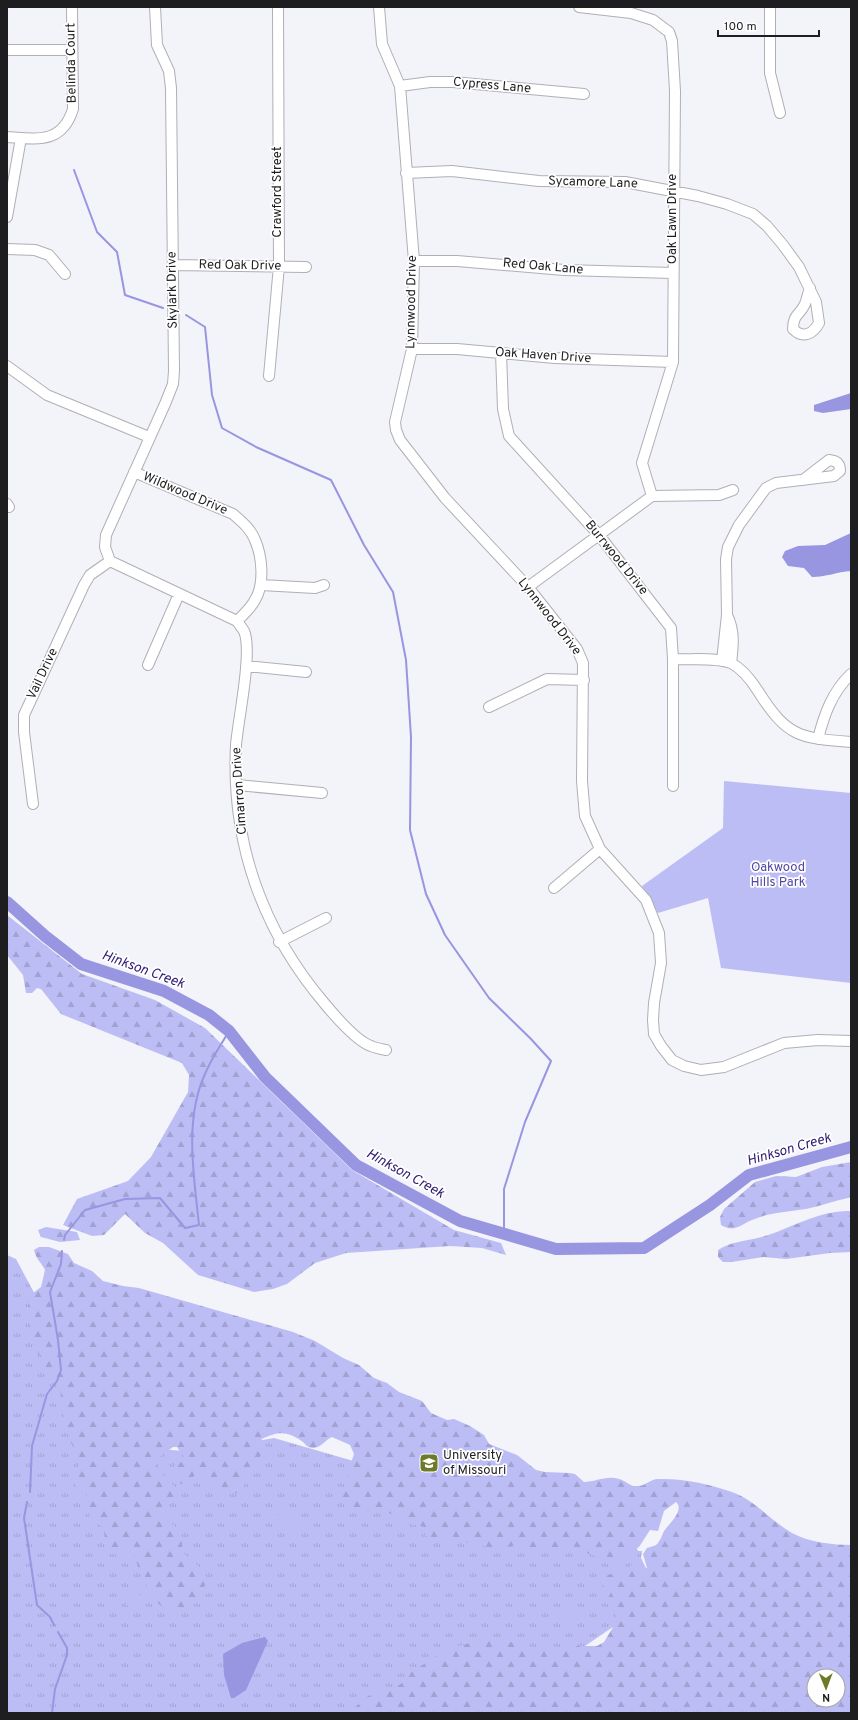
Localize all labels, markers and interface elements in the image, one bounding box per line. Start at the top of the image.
scale bar [718,12,819,38]
text: 100 m [724,19,757,35]
street label: Belinda Court [63,23,81,103]
street label: Cypress Lane [452,75,532,97]
street label: Crawford Street [270,146,286,238]
street label: Sycamore Lane [548,173,638,193]
street label: Oak Lawn Drive [665,174,681,264]
street label: Skylark Drive [164,251,182,329]
street label: Lynnwood Drive [403,255,421,349]
street label: Red Oak Lane [502,256,584,278]
street label: Red Oak Drive [198,257,282,275]
street label: Oak Haven Drive [494,345,592,367]
street label: Wildwood Drive [140,469,230,519]
street label: Burrwood Drive [581,518,651,598]
street label: Lynnwood Drive [514,575,584,659]
street label: Vail Drive [24,646,62,702]
street label: Cimarron Drive [229,747,251,835]
park label: Oakwood Hills Park [750,860,806,891]
water label: Hinkson Creek [99,947,188,993]
water label: Hinkson Creek [745,1130,834,1170]
water label: Hinkson Creek [363,1146,448,1203]
place label: University of Missouri [443,1448,506,1479]
school or university icon: University of Missouri [418,1452,440,1474]
north arrow [806,1668,846,1708]
text: N [822,1690,830,1704]

